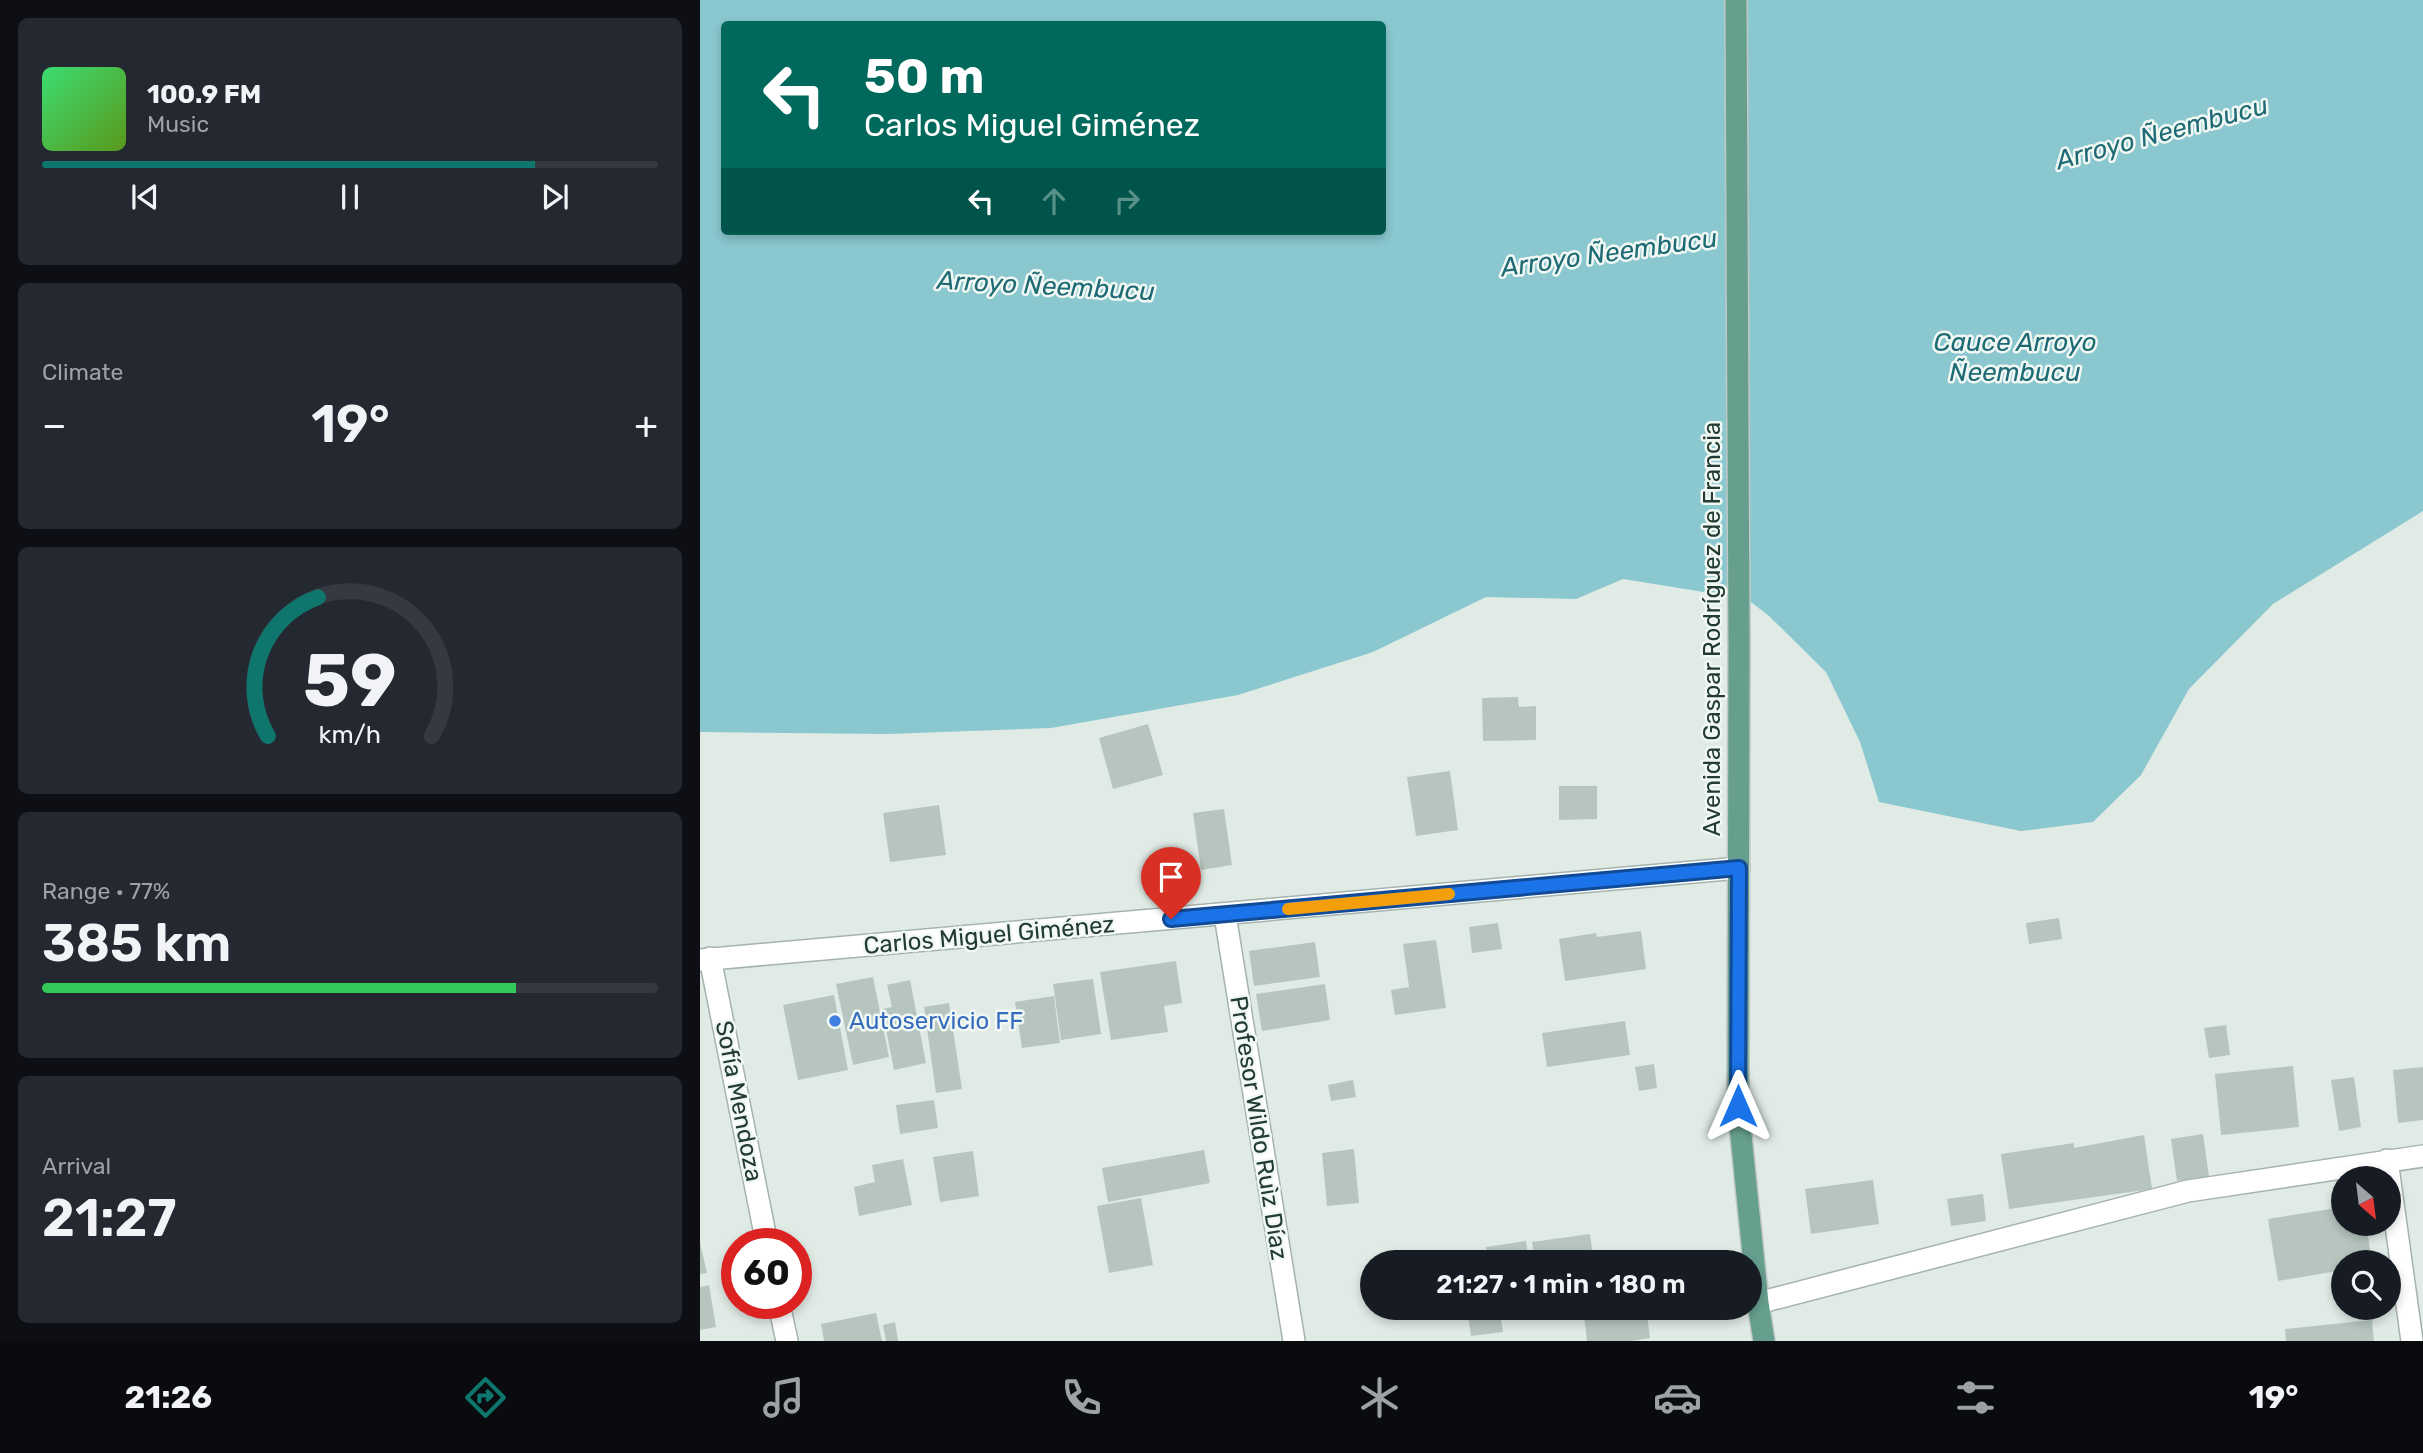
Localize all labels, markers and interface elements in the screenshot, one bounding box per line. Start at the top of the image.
text: 50 m [864,47,984,105]
icon: left [749,49,840,140]
text: 100.9 FM [147,79,261,110]
water label: Arroyo Ñeembucu [2051,90,2271,177]
text: Carlos Miguel Giménez [864,106,1200,144]
text: Music [147,110,209,138]
icon: previous [126,178,164,216]
icon: pause [331,178,369,216]
icon: next [536,178,574,216]
icon: left [962,182,1000,220]
icon: ahead [1035,182,1073,220]
icon: right [1108,182,1146,220]
water label: Arroyo Ñeembucu [1497,222,1719,284]
water label: Arroyo Ñeembucu [934,265,1156,307]
water label: Cauce Arroyo Ñeembucu [1933,327,2097,388]
text: Climate [42,358,123,386]
text: 19° [311,393,390,455]
text: − [42,402,67,448]
text: + [634,402,658,448]
street label: Avenida Gaspar Rodríguez de Francia [1698,422,1726,836]
text: 59 [303,639,397,725]
text: km/h [319,720,381,749]
pin [1141,847,1201,919]
icon: arrive [1152,858,1190,896]
text: Range · 77% [42,877,170,905]
street label: Carlos Miguel Giménez [862,910,1116,960]
text: 385 km [42,912,231,974]
street label: Profesor Wildo Ruìz Díaz [1224,994,1294,1262]
place label: Autoservicio FF [849,1007,1023,1035]
marker: Autoservicio FF [827,1013,843,1029]
street label: Sofía Mendoza [710,1018,768,1184]
position arrow [1701,1069,1775,1143]
text: Arrival [42,1152,111,1180]
north arrow [2331,1166,2401,1236]
map controls [2331,1166,2401,1320]
text: 21:27 [42,1187,177,1249]
speed limit sign: 60 [721,1228,812,1319]
button: search [2331,1250,2401,1320]
text: 21:27 · 1 min · 180 m [1436,1269,1686,1300]
icon: directions [461,1373,510,1422]
icon: music [759,1373,808,1422]
icon: phone [1057,1373,1106,1422]
icon: climate [1355,1373,1404,1422]
icon: car [1653,1373,1702,1422]
icon: filters [1951,1373,2000,1422]
text: 21:26 [124,1378,212,1416]
text: 19° [2249,1378,2298,1416]

